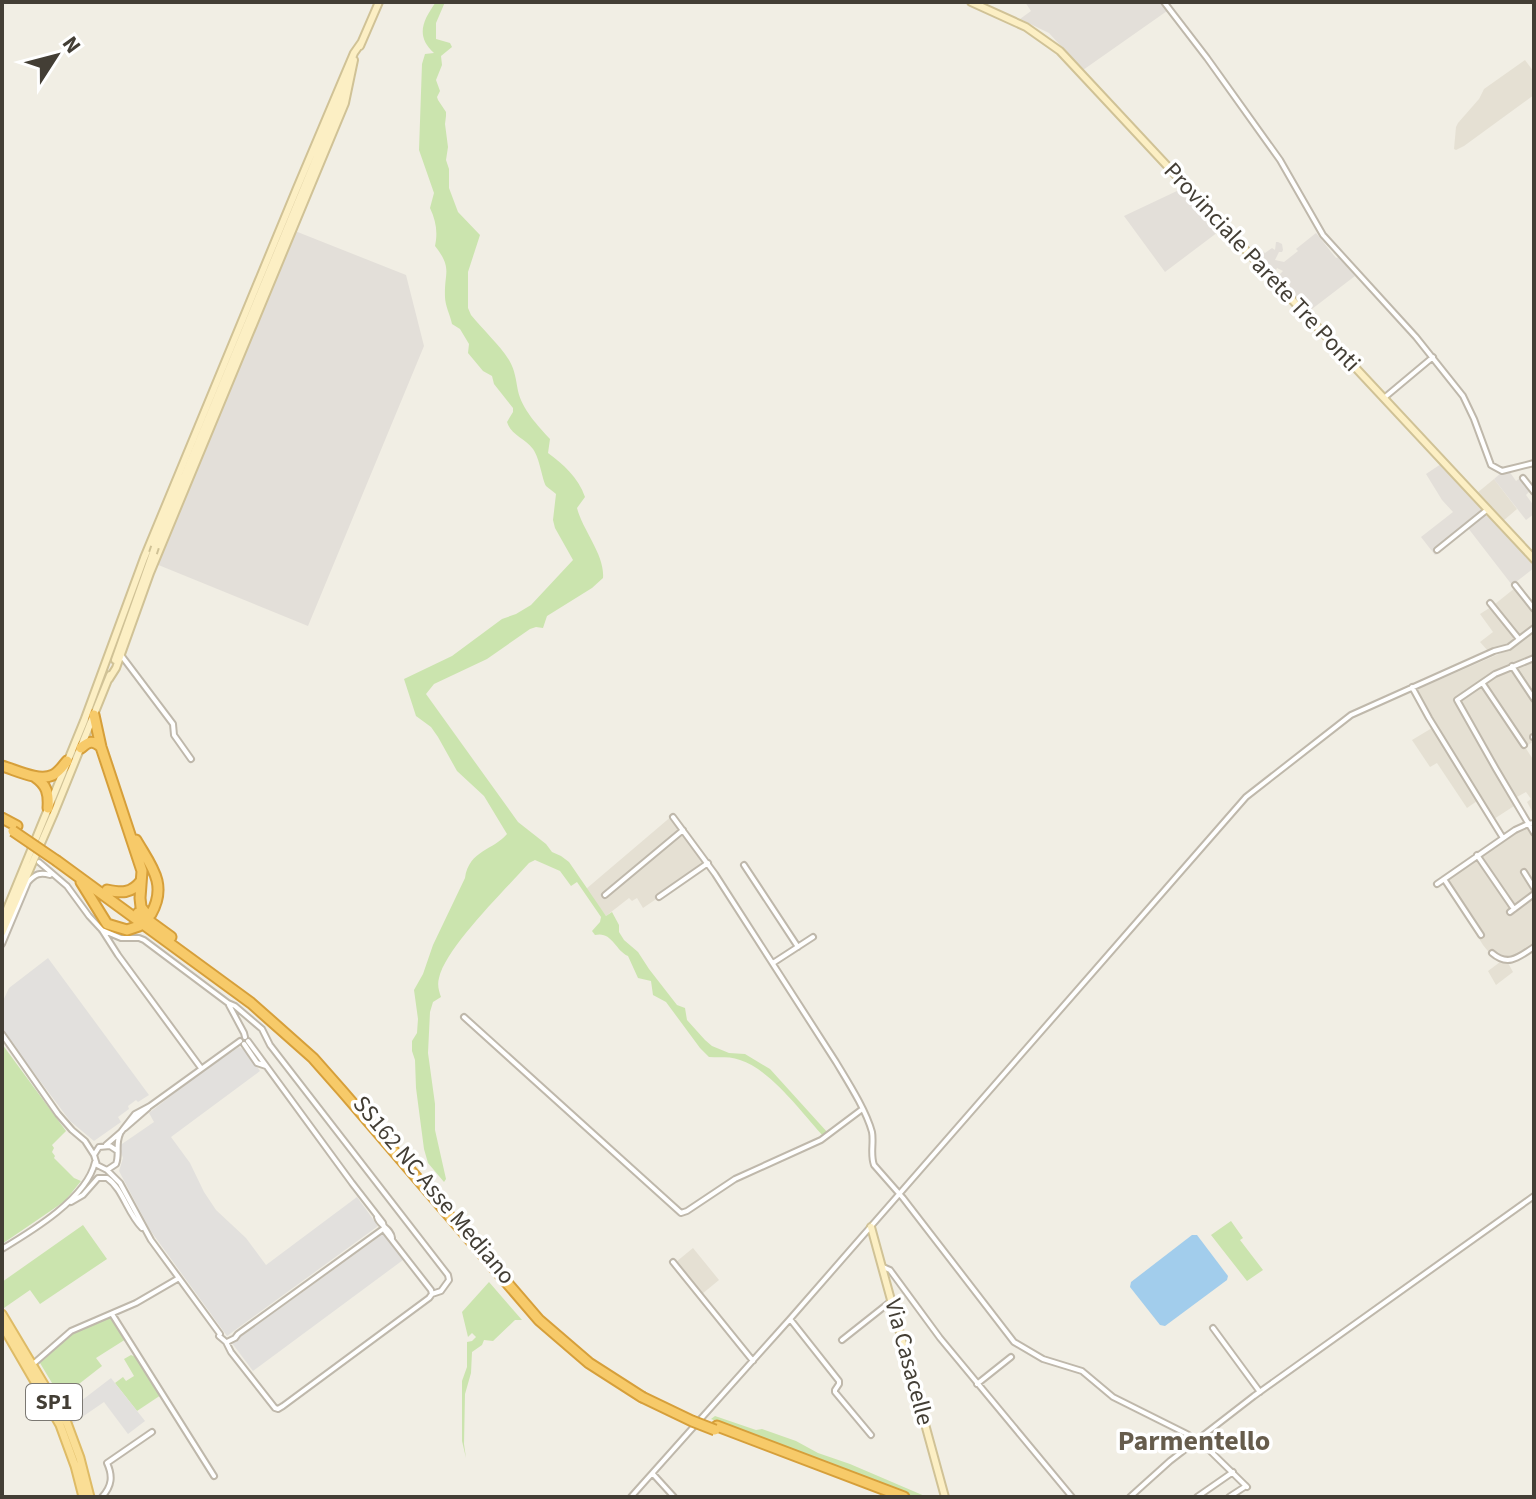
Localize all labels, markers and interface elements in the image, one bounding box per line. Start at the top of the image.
north arrow [16,16,96,96]
text: N [54,30,89,60]
street label: Provinciale Parete Tre Ponti [1155,154,1369,380]
street label: SS162 NC Asse Mediano [344,1088,524,1292]
street label: Via Casacelle [875,1295,943,1429]
road number: SP1 [26,1384,82,1420]
district label: Parmentello [1118,1421,1270,1461]

